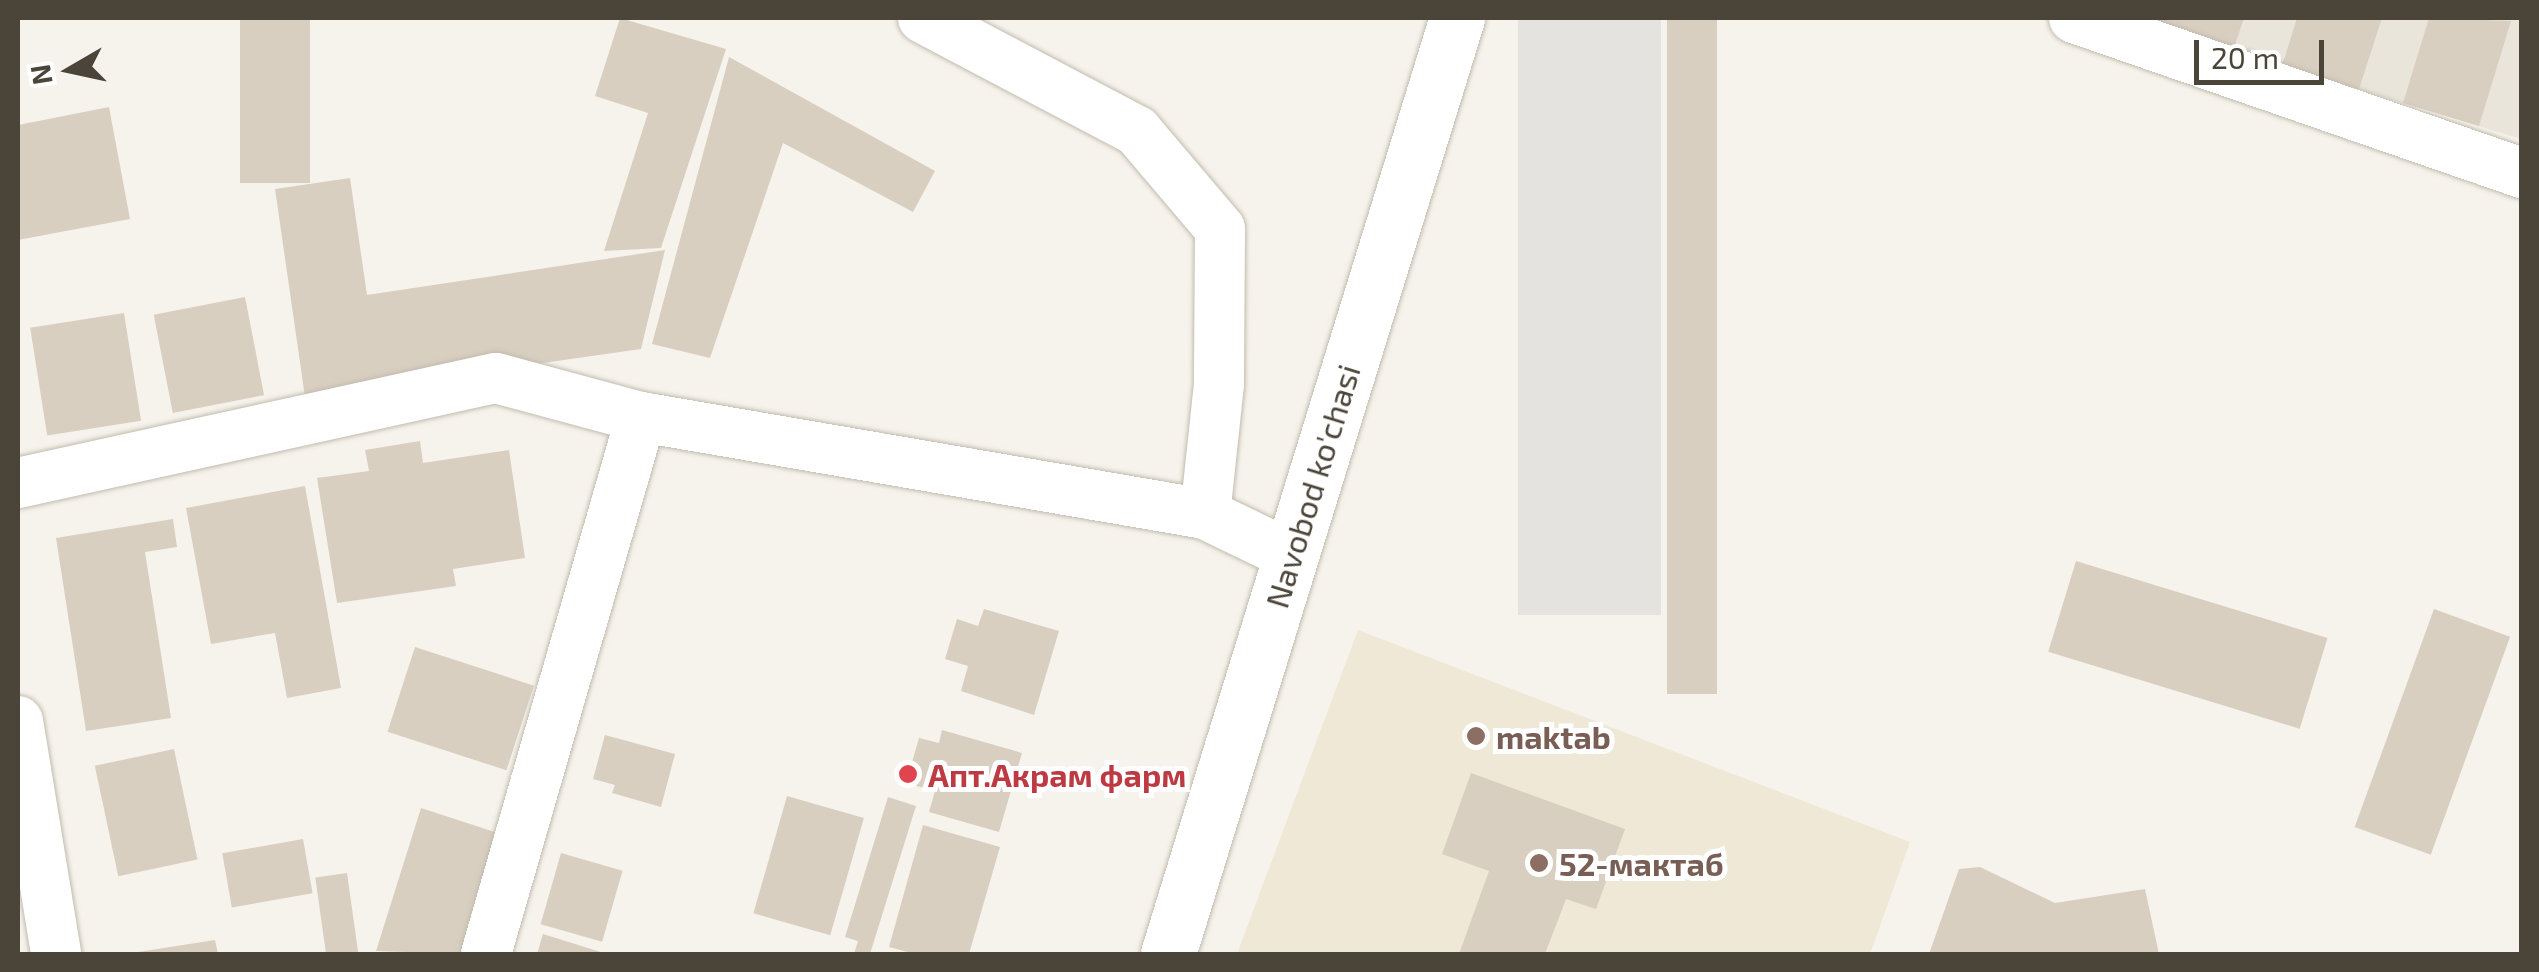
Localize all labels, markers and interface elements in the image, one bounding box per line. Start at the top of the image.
north arrow [20,20,120,120]
scale bar [2199,20,2329,82]
text: 20 m [2211,39,2279,75]
text: N [22,62,59,87]
street label: Navobod ko'chasi [1257,360,1367,612]
place label: maktab [1496,717,1611,755]
marker: maktab [1465,725,1487,747]
place label: Апт.Акрам фарм [928,755,1186,793]
marker: Апт.Акрам фарм [897,763,919,785]
place label: 52-мактаб [1559,844,1724,882]
marker: 52-мактаб [1528,852,1550,874]

